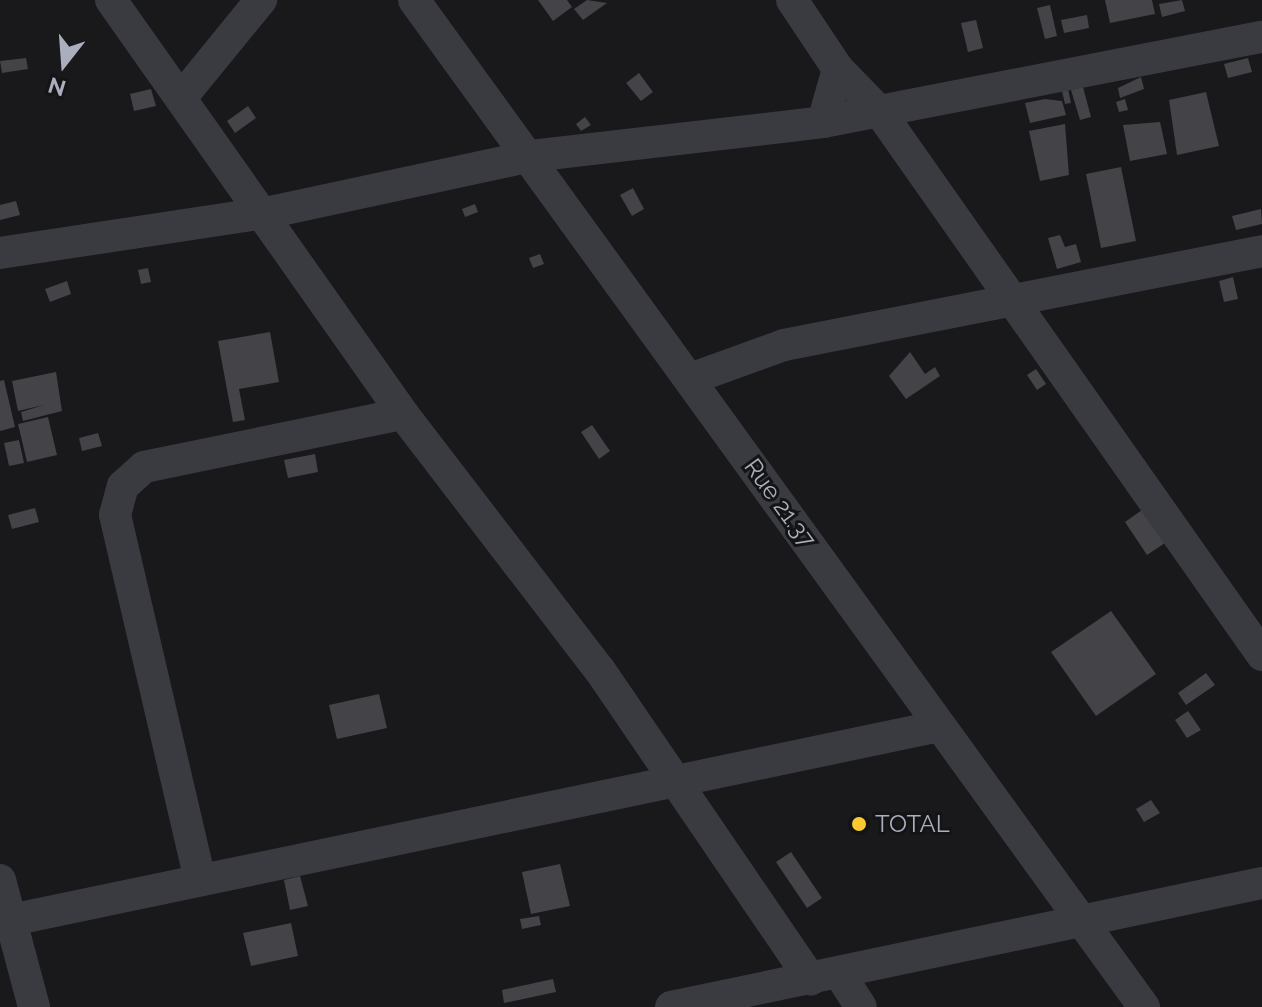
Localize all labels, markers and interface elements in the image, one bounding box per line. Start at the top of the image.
north arrow [24,24,104,104]
text: N [45,72,69,102]
street label: Rue 21.37 [738,453,822,553]
place label: TOTAL [875,810,950,838]
marker: TOTAL [850,815,868,833]

